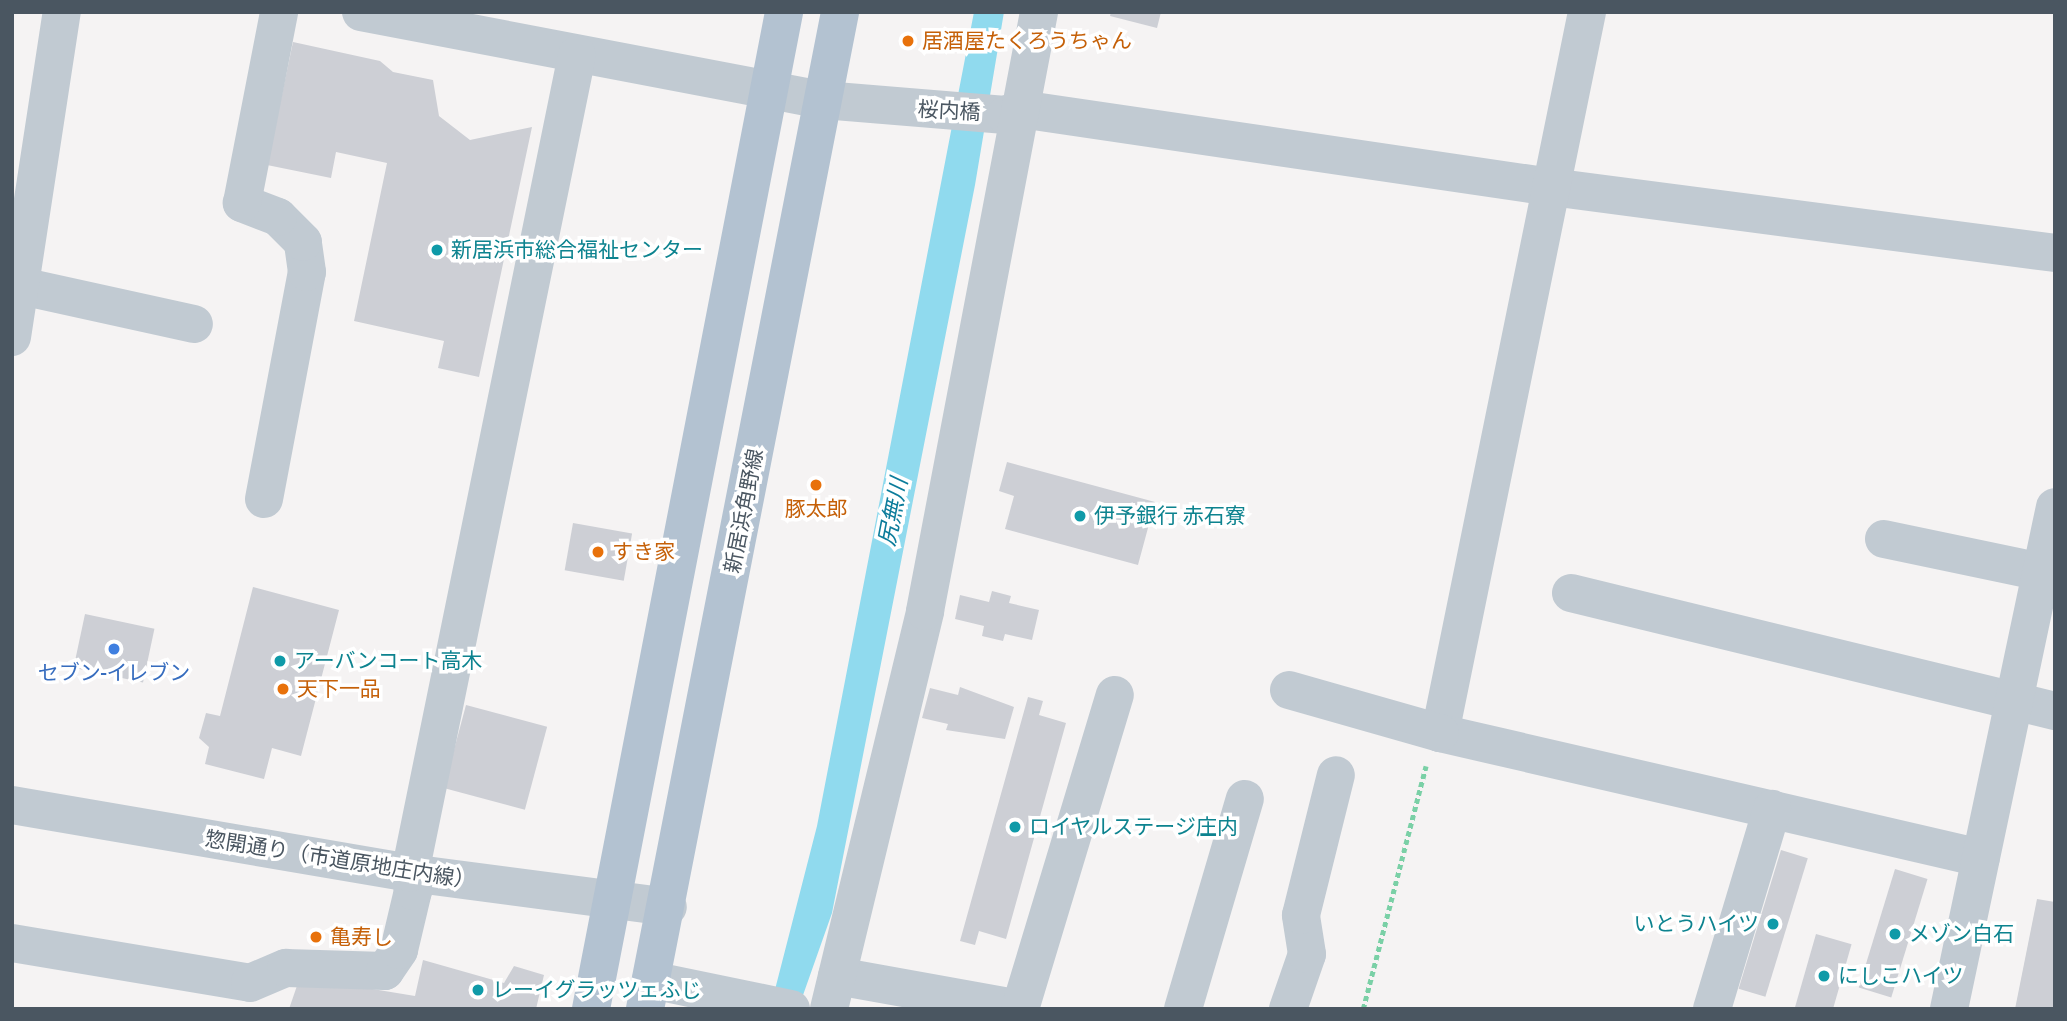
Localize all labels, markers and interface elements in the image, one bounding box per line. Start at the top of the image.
place label: 居酒屋たくろうちゃん [922,28,1132,54]
marker: 居酒屋たくろうちゃん [900,33,916,49]
street label: 桜内橋 [917,97,981,125]
place label: 新居浜市総合福祉センター [451,237,703,263]
marker: 新居浜市総合福祉センター [429,242,445,258]
street label: 新居浜角野線 [720,447,768,575]
water label: 尻無川 [873,476,913,548]
marker: 豚太郎 [808,477,824,493]
place label: 豚太郎 [785,496,847,522]
place label: 伊予銀行 赤石寮 [1094,503,1246,529]
marker: 伊予銀行 赤石寮 [1072,508,1088,524]
place label: すき家 [612,539,675,565]
marker: すき家 [590,544,606,560]
marker: セブン-イレブン [106,641,122,657]
place label: アーバンコート高木 [294,648,482,674]
marker: アーバンコート高木 [272,653,288,669]
place label: セブン-イレブン [38,660,190,686]
place label: 天下一品 [297,676,381,702]
marker: 天下一品 [275,681,291,697]
place label: ロイヤルステージ庄内 [1029,814,1239,840]
marker: ロイヤルステージ庄内 [1007,819,1023,835]
street label: 惣開通り（市道原地庄内線） [203,826,477,894]
place label: いとうハイツ [1633,911,1759,937]
marker: いとうハイツ [1765,916,1781,932]
place label: メゾン白石 [1909,921,2014,947]
place label: 亀寿し [330,924,393,950]
marker: メゾン白石 [1887,926,1903,942]
marker: 亀寿し [308,929,324,945]
place label: にしこハイツ [1838,963,1964,989]
marker: にしこハイツ [1816,968,1832,984]
place label: レーイグラッツェふじ [492,977,702,1003]
marker: レーイグラッツェふじ [470,982,486,998]

